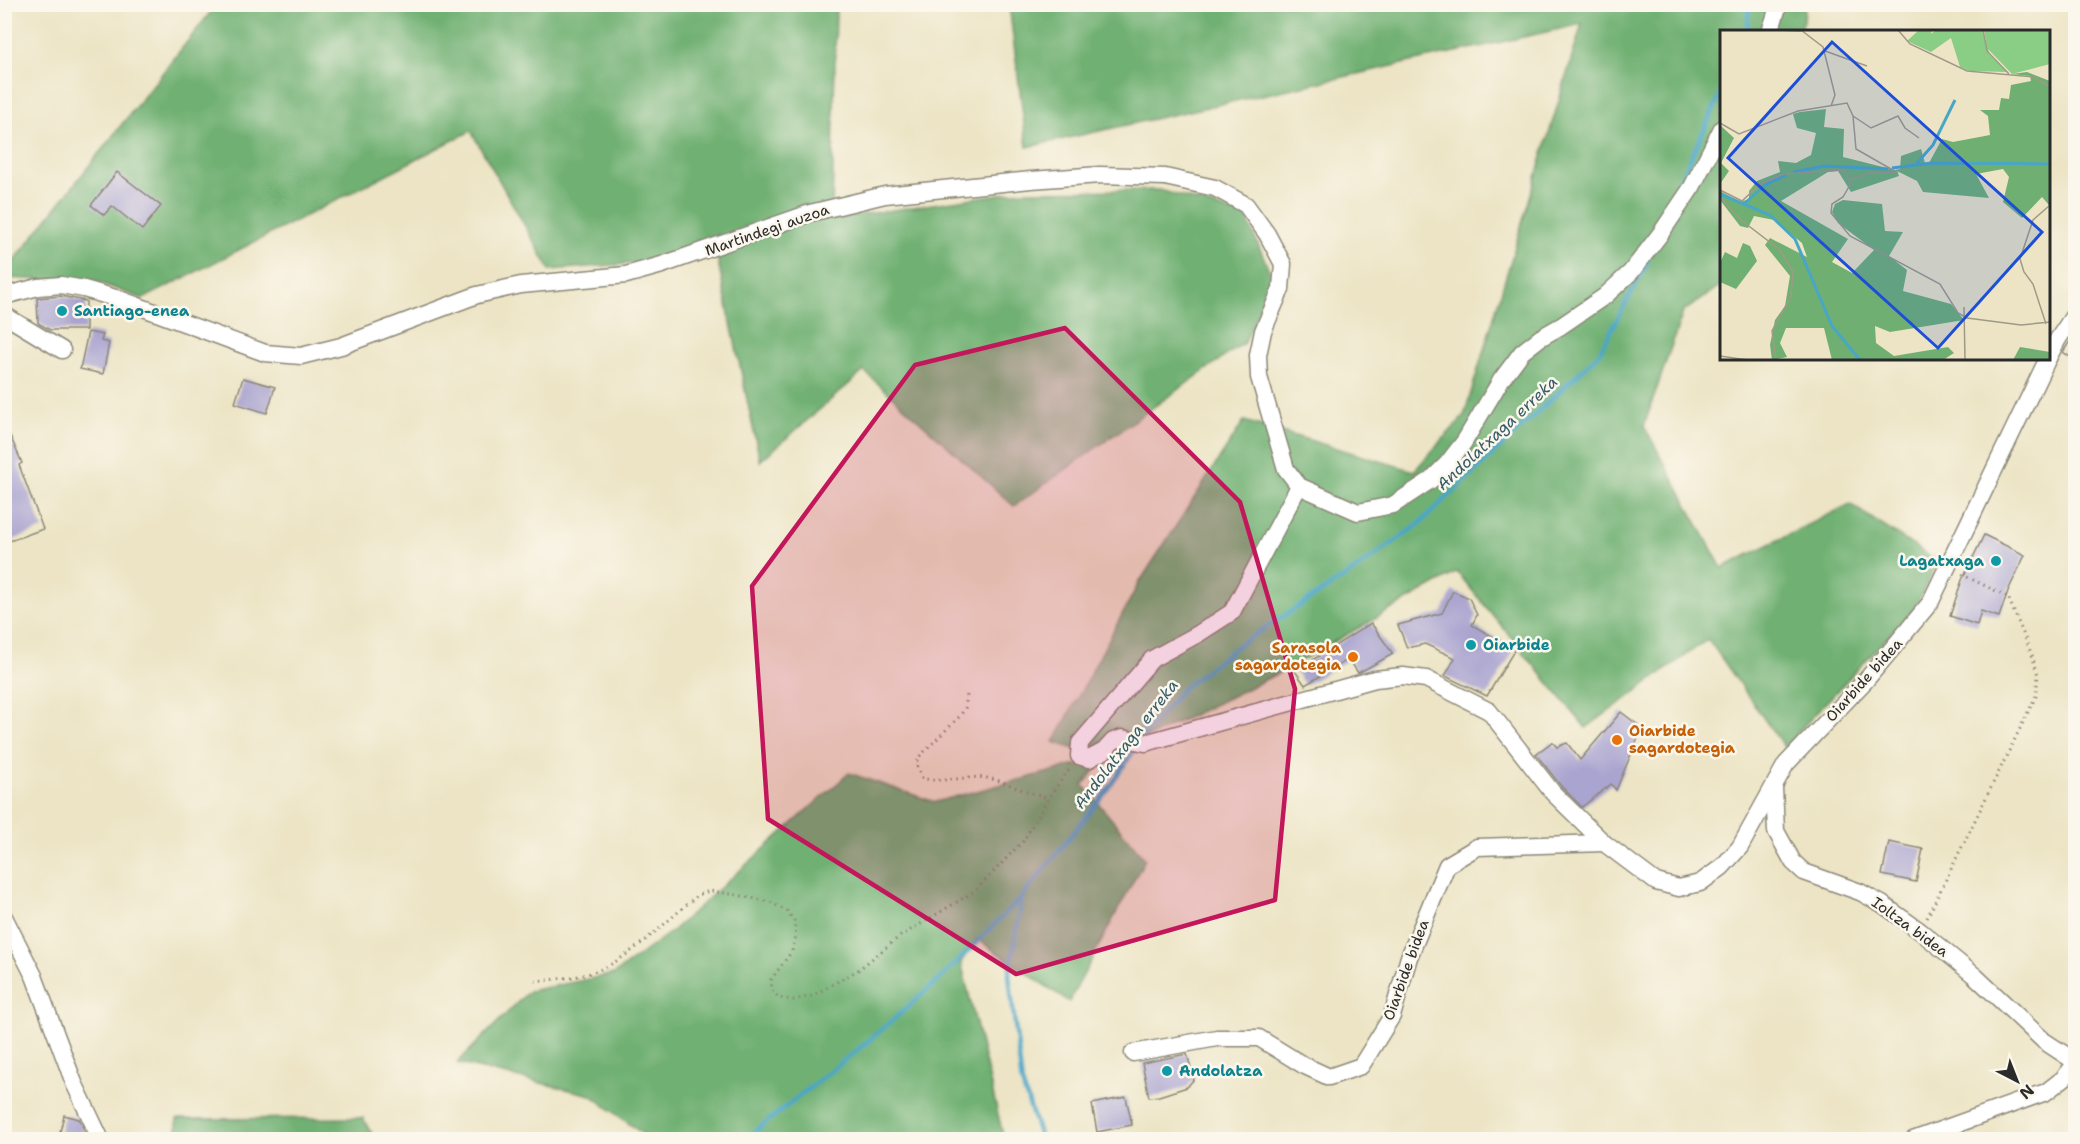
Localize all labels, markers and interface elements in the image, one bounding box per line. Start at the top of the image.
inset map [1720,30,2050,360]
street label: Martindegi auzoa [702,199,832,261]
place label: Santiago-enea [74,301,190,321]
marker: Santiago-enea [55,304,69,318]
water label: Andolatxaga erreka [1432,371,1562,495]
place label: Lagatxaga [1899,551,1985,571]
marker: Lagatxaga [1989,554,2003,568]
street label: Oiarbide bidea [1821,633,1907,726]
place label: Oiarbide [1483,635,1550,655]
place label: Sarasola sagardotegia [1235,638,1342,675]
marker: Oiarbide [1464,638,1478,652]
marker: Sarasola sagardotegia [1346,650,1360,664]
water label: Andolatxaga erreka [1069,675,1183,813]
place label: Oiarbide sagardotegia [1629,721,1736,758]
marker: Oiarbide sagardotegia [1610,733,1624,747]
street label: Ioltza bidea [1868,892,1953,962]
street label: Oiarbide bidea [1378,916,1434,1023]
north arrow [1987,1051,2047,1111]
place label: Andolatza [1179,1061,1263,1081]
marker: Andolatza [1160,1064,1174,1078]
text: N [2015,1080,2038,1104]

